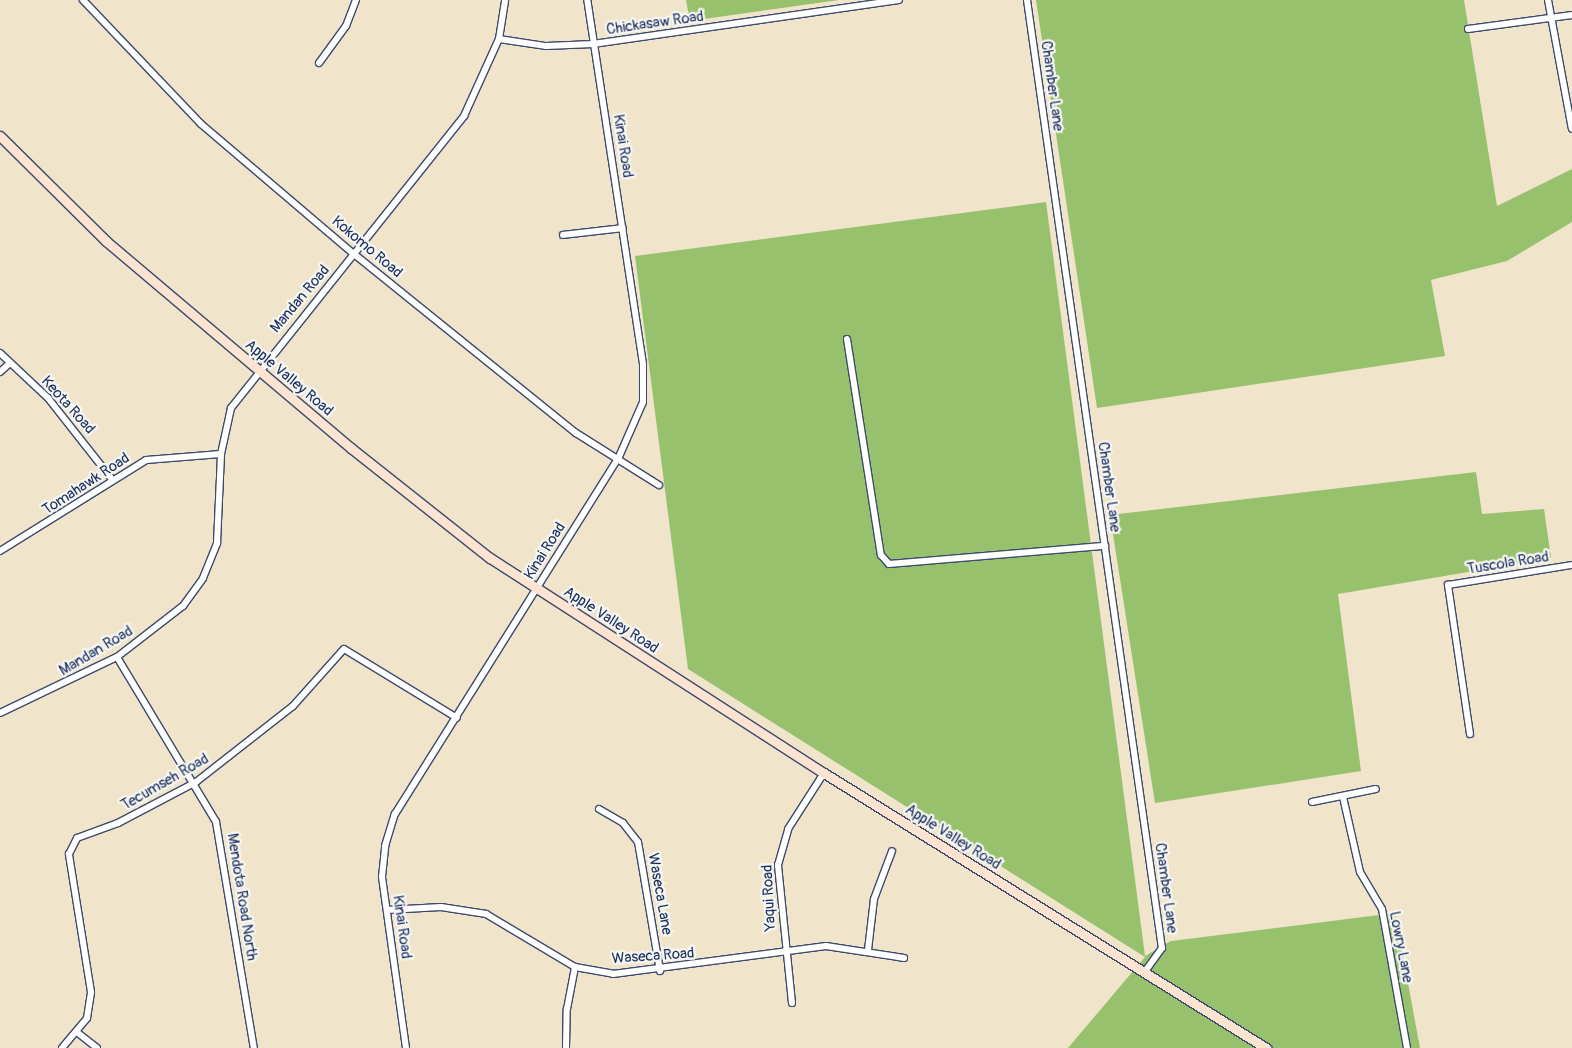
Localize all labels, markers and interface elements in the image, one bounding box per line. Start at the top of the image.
street label: Chickasaw Road [605,7,705,39]
street label: Chamber Lane [1037,40,1067,132]
street label: Kinai Road [609,113,637,179]
street label: Kokomo Road [328,212,406,282]
street label: Mandan Road [267,262,333,336]
street label: Apple Valley Road [241,336,337,420]
street label: Keota Road [37,372,99,438]
street label: Chamber Lane [1094,441,1124,533]
street label: Tomahawk Road [39,449,133,519]
street label: Kinai Road [520,519,570,583]
street label: Tuscola Road [1466,548,1550,578]
street label: Apple Valley Road [560,583,662,657]
street label: Mandan Road [56,622,136,680]
street label: Tecumseh Road [118,750,212,814]
street label: Apple Valley Road [902,800,1004,874]
street label: Mendota Road North [223,832,261,962]
street label: Chamber Lane [1151,842,1181,934]
street label: Waseca Lane [644,852,676,936]
street label: Yaqui Road [758,864,780,932]
street label: Kinai Road [389,894,415,960]
street label: Lowry Lane [1385,910,1417,984]
street label: Waseca Road [611,944,695,968]

